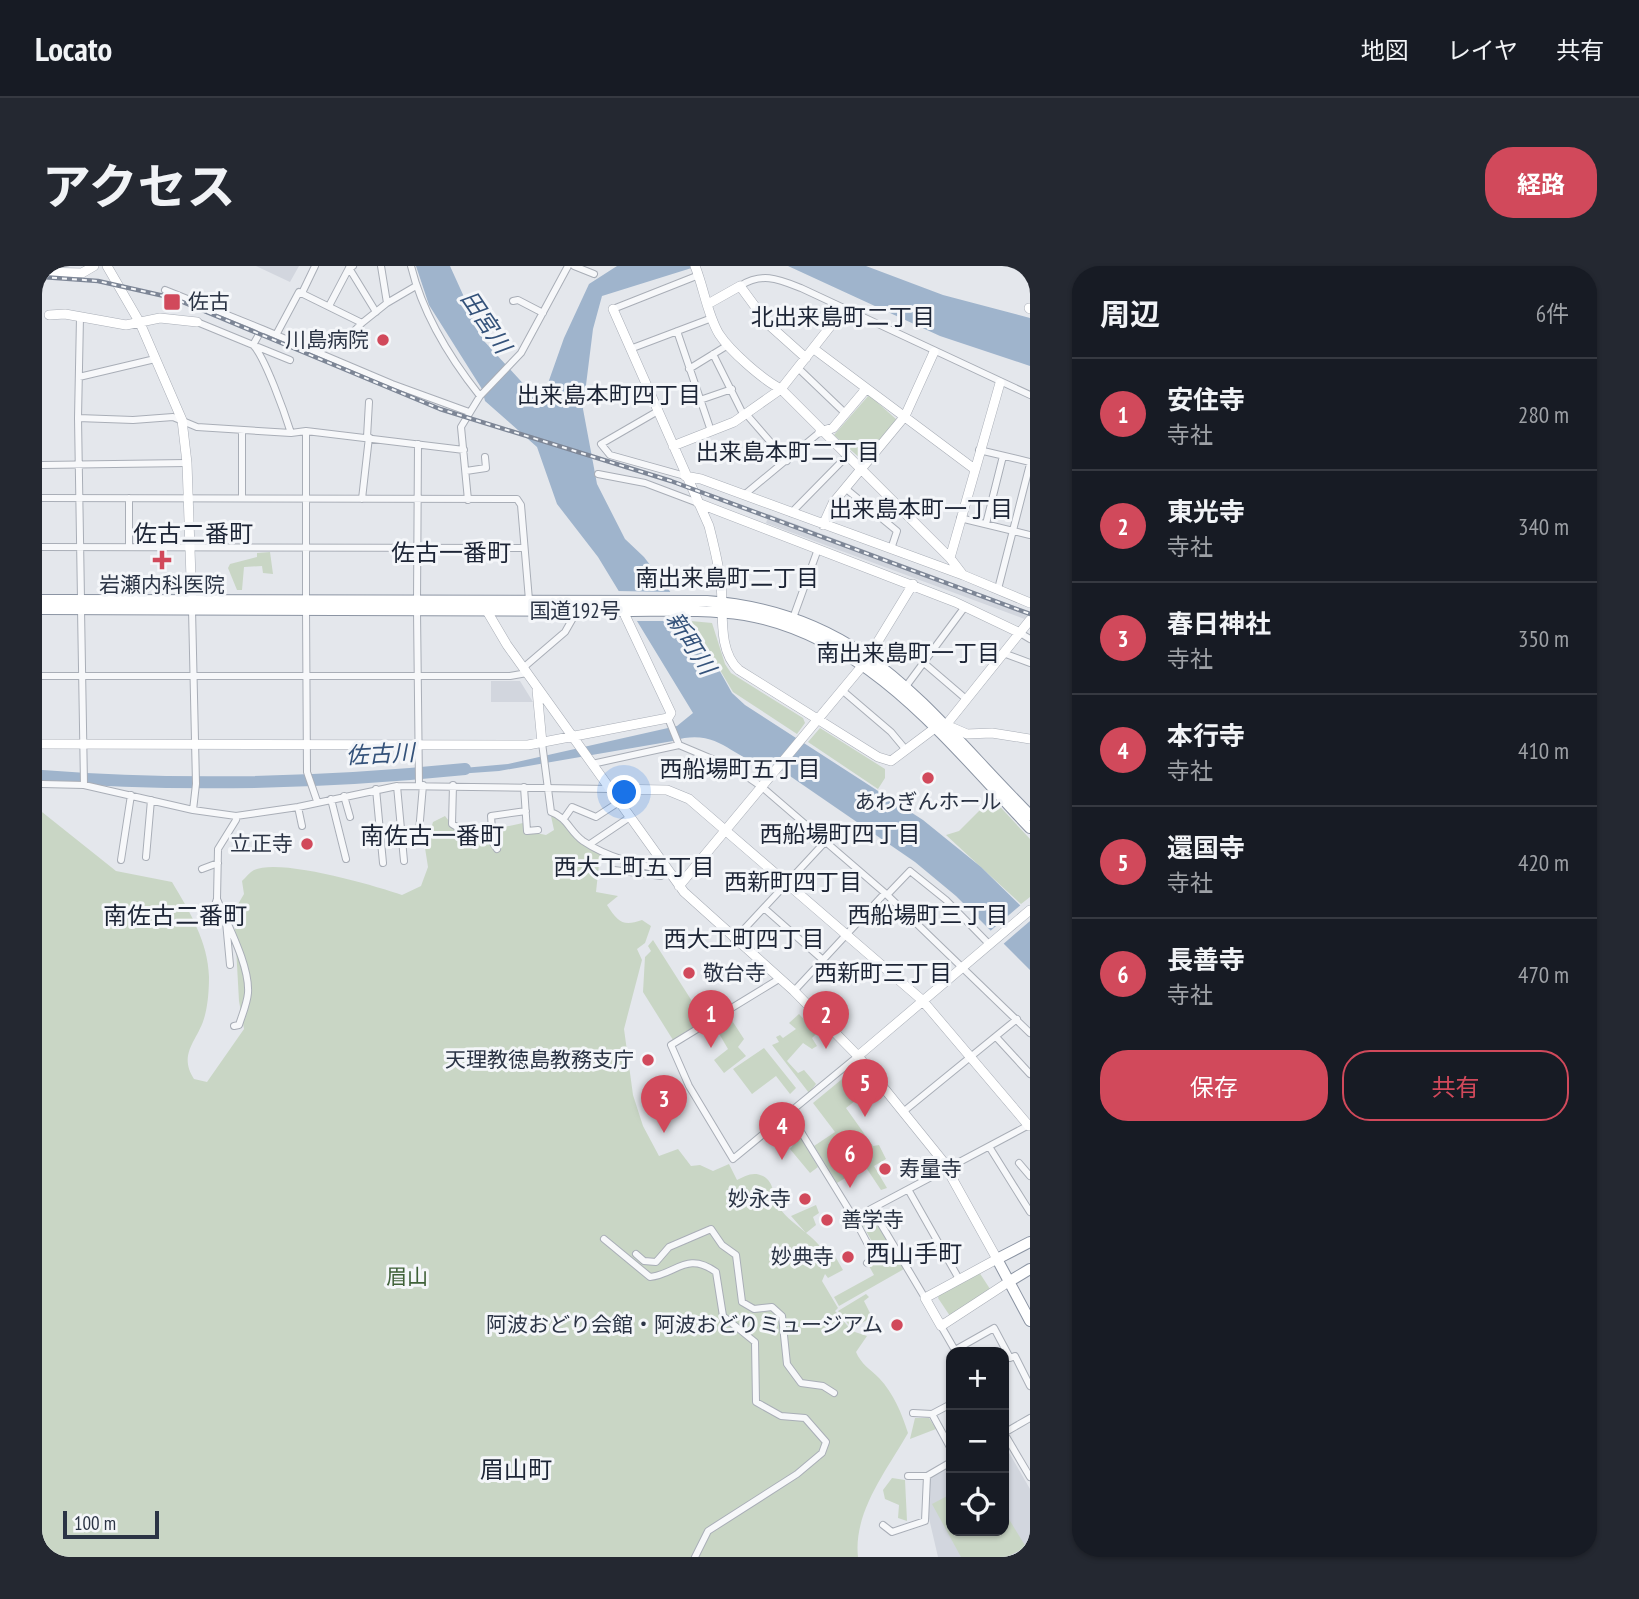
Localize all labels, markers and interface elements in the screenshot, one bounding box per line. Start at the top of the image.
text: Locato [35,27,112,70]
text: 地図 [1361,35,1409,66]
text: レイヤ [1447,35,1518,66]
text: 共有 [1556,35,1604,66]
button: 経路 [1485,147,1597,218]
text: アクセス [42,154,236,218]
water label: 田宮川 [455,285,519,361]
place label: 佐古 [188,288,230,315]
marker: 佐古 [162,292,182,312]
text: 周辺 [1100,294,1160,333]
text: 6件 [1536,299,1569,328]
district label: 北出来島町二丁目 [751,302,935,331]
place label: 川島病院 [285,326,369,353]
marker: 川島病院 [375,332,391,348]
district label: 出来島本町四丁目 [517,380,701,409]
text: 安住寺 [1167,383,1245,416]
text: 1 [1118,400,1129,429]
text: 280 m [1518,400,1569,429]
text: 寺社 [1167,420,1213,449]
district label: 出来島本町二丁目 [696,437,880,466]
district label: 出来島本町一丁目 [829,494,1013,523]
text: 東光寺 [1167,495,1245,528]
text: 2 [1118,512,1129,541]
text: 340 m [1518,512,1569,541]
district label: 佐古二番町 [133,518,253,549]
text: 寺社 [1167,532,1213,561]
district label: 佐古一番町 [391,537,511,568]
marker: 岩瀬内科医院 [152,550,172,570]
district label: 南出来島町二丁目 [635,563,819,592]
place label: 岩瀬内科医院 [99,571,225,598]
street label: 国道192号 [529,597,621,624]
water label: 新町川 [660,606,724,682]
text: 春日神社 [1167,607,1271,640]
text: 3 [1118,624,1129,653]
text: 350 m [1518,624,1569,653]
district label: 南出来島町一丁目 [816,638,1000,667]
text: 寺社 [1167,644,1213,673]
text: 本行寺 [1167,719,1245,752]
text: 4 [1118,736,1129,765]
text: 410 m [1518,736,1569,765]
water label: 佐古川 [345,737,418,770]
district label: 西船場町五丁目 [660,754,821,783]
text: 寺社 [1167,756,1213,785]
marker: あわぎんホール [920,770,936,786]
your location [607,775,641,809]
place label: あわぎんホール [855,788,1002,815]
district label: 西船場町四丁目 [760,819,921,848]
district label: 南佐古一番町 [360,820,504,851]
place label: 立正寺 [230,830,293,857]
text: 還国寺 [1167,831,1245,864]
marker: 立正寺 [299,836,315,852]
text: 5 [1118,848,1129,877]
text: 420 m [1518,848,1569,877]
district label: 西大工町五丁目 [554,852,715,881]
district label: 西新町四丁目 [724,867,862,896]
text: 寺社 [1167,868,1213,897]
district label: 南佐古二番町 [103,900,247,931]
district label: 西船場町三丁目 [848,900,1009,929]
district label: 西大工町四丁目 [664,924,825,953]
text: 長善寺 [1167,943,1245,976]
district label: 西新町三丁目 [814,958,952,987]
place label: 敬台寺 [703,959,766,986]
text: 6 [1118,960,1129,989]
text: 470 m [1518,960,1569,989]
marker: 敬台寺 [681,965,697,981]
text: 寺社 [1167,980,1213,1009]
pin: 1 [688,990,734,1048]
pin: 2 [803,991,849,1049]
place label: 天理教徳島教務支庁 [445,1046,634,1073]
button: 保存 [1100,1050,1328,1121]
button: 共有 [1342,1050,1569,1121]
marker: 天理教徳島教務支庁 [640,1052,656,1068]
pin: 5 [842,1059,888,1117]
pin: 3 [641,1075,687,1133]
pin: 4 [759,1102,805,1160]
pin: 6 [827,1130,873,1188]
place label: 寿量寺 [899,1155,962,1182]
marker: 寿量寺 [877,1161,893,1177]
place label: 妙永寺 [728,1185,791,1212]
marker: 妙永寺 [797,1191,813,1207]
place label: 善学寺 [841,1206,904,1233]
marker: 善学寺 [819,1212,835,1228]
district label: 西山手町 [866,1238,962,1269]
place label: 妙典寺 [771,1243,834,1270]
marker: 妙典寺 [840,1249,856,1265]
park label: 眉山 [386,1263,428,1290]
place label: 阿波おどり会館・阿波おどりミュージアム [486,1311,883,1338]
marker: 阿波おどり会館・阿波おどりミュージアム [889,1317,905,1333]
map controls [946,1347,1009,1536]
button: + [946,1347,1009,1410]
button: − [946,1410,1009,1473]
district label: 眉山町 [480,1454,552,1485]
button: locate [946,1473,1009,1536]
scale bar [63,1508,159,1540]
text: 100 m [74,1511,116,1535]

